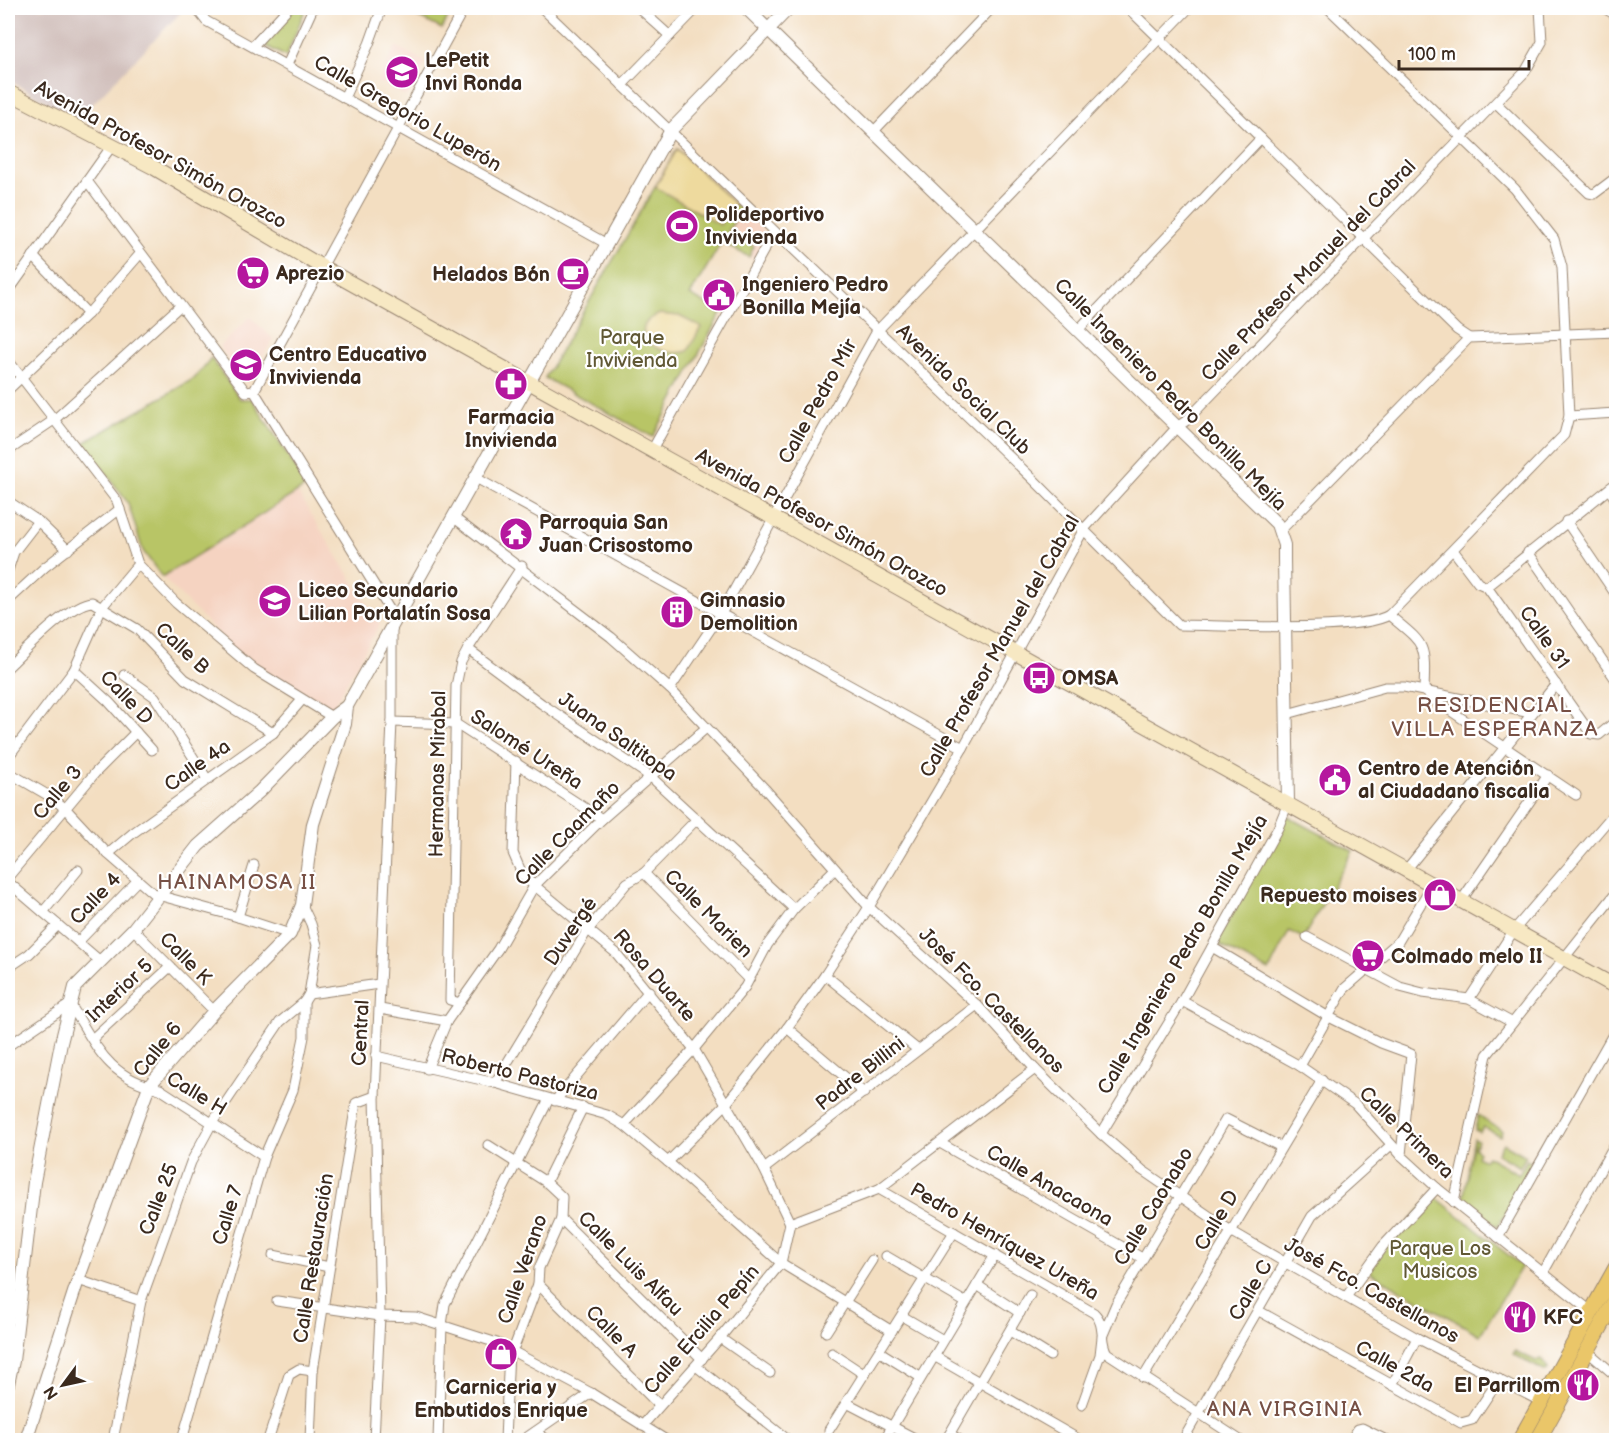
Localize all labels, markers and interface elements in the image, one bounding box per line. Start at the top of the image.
scale bar [1399,33,1530,71]
text: 100 m [1408,44,1456,65]
place label: LePetit Invi Ronda [425,49,522,96]
street label: Calle Gregorio Luperón [309,50,506,177]
school or university icon: LePetit Invi Ronda [384,54,420,90]
street label: Avenida Profesor Simón Orozco [30,75,291,234]
street label: Calle Profesor Manuel del Cabral [1196,155,1421,386]
place label: Polideportivo Invivienda [705,203,824,250]
sports icon: Polideportivo Invivienda [664,208,700,244]
supermarket icon: Aprezio [235,255,271,291]
cafe icon: Helados Bón [555,256,591,292]
place label: Aprezio [275,262,344,286]
place label: Helados Bón [432,263,550,287]
place label: Ingeniero Pedro Bonilla Mejía [742,273,888,320]
street label: Calle Ingeniero Pedro Bonilla Mejía [1049,273,1292,516]
public building icon: Ingeniero Pedro Bonilla Mejía [701,277,737,313]
street label: Avenida Social Club [891,319,1036,460]
park label: Parque Invivienda [586,326,678,373]
street label: Calle Pedro Mir [774,334,863,468]
place label: Centro Educativo Invivienda [269,343,427,390]
school or university icon: Centro Educativo Invivienda [228,347,264,383]
pharmacy icon: Farmacia Invivienda [493,366,529,402]
place label: Farmacia Invivienda [465,406,557,453]
street label: Avenida Profesor Simón Orozco [691,443,952,602]
place label: Parroquia San Juan Crisostomo [539,511,693,558]
street label: Calle Profesor Manuel del Cabral [915,511,1085,782]
temple icon: Parroquia San Juan Crisostomo [498,516,534,552]
place label: Liceo Secundario Lilian Portalatín Sosa [298,579,491,626]
school or university icon: Liceo Secundario Lilian Portalatín Sosa [257,583,293,619]
place label: Gimnasio Demolition [700,589,798,636]
building icon: Gimnasio Demolition [659,594,695,630]
street label: Calle 31 [1514,601,1575,674]
street label: Calle B [150,618,215,680]
bus stop icon: OMSA [1021,660,1057,696]
street label: Calle D [95,666,158,730]
place label: OMSA [1062,667,1119,691]
street label: Juana Saltitopa [554,687,681,787]
street label: Hermanas Mirabal [425,691,451,858]
district label: RESIDENCIAL VILLA ESPERANZA [1391,693,1599,742]
street label: Salomé Ureña [466,705,587,795]
street label: Calle 4a [160,734,235,797]
place label: Centro de Atención al Ciudadano fiscalia [1358,757,1550,804]
street label: Calle 3 [28,760,87,825]
public building icon: Centro de Atención al Ciudadano fiscalia [1317,762,1353,798]
street label: Calle Caamaño [510,776,625,891]
street label: Calle Ingeniero Pedro Bonilla Mejía [1093,810,1273,1099]
street label: Calle Marien [659,864,758,963]
street label: Calle 4 [65,867,127,930]
district label: HAINAMOSA II [157,870,317,895]
shop icon: Repuesto moises [1422,877,1458,913]
place label: Repuesto moises [1260,884,1417,908]
street label: Duvergé [539,893,602,970]
street label: José Fco. Castellanos [913,923,1069,1079]
street label: Rosa Duarte [608,925,701,1027]
street label: Calle K [154,927,216,990]
supermarket icon: Colmado melo II [1350,938,1386,974]
place label: Colmado melo II [1391,945,1543,969]
street label: Interior 5 [81,954,158,1028]
street label: Central [347,999,375,1067]
street label: Calle 6 [128,1017,187,1082]
street label: Padre Billini [811,1032,910,1116]
street label: Roberto Pastoriza [439,1044,601,1106]
street label: Calle H [162,1067,231,1121]
street label: Calle Primera [1354,1082,1459,1184]
street label: Calle Anacaona [982,1140,1117,1232]
street label: Calle Caonabo [1109,1143,1199,1270]
street label: Calle 25 [134,1160,184,1239]
street label: Calle Restauración [289,1171,339,1345]
street label: Pedro Henríquez Ureña [906,1178,1103,1306]
street label: Calle 7 [208,1183,248,1248]
street label: Calle D [1190,1186,1244,1255]
street label: Calle Luis Alfau [573,1206,688,1321]
street label: Calle Verano [493,1211,553,1327]
street label: José Fco. Castellanos [1280,1233,1463,1349]
park label: Parque Los Musicos [1389,1237,1491,1284]
street label: Calle C [1224,1256,1278,1325]
street label: Calle Ercilia Pepín [639,1260,765,1399]
restaurant icon: KFC [1502,1299,1538,1335]
street label: Calle A [580,1300,643,1364]
place label: KFC [1543,1306,1583,1330]
street label: Calle 2da [1351,1335,1438,1398]
shop icon: Carniceria y Embutidos Enrique [483,1336,519,1372]
north arrow [33,1355,93,1415]
restaurant icon: El Parrillom [1565,1367,1601,1403]
place label: El Parrillom [1454,1374,1560,1398]
place label: Carniceria y Embutidos Enrique [414,1376,588,1423]
text: N [40,1382,63,1403]
district label: ANA VIRGINIA [1207,1397,1363,1422]

